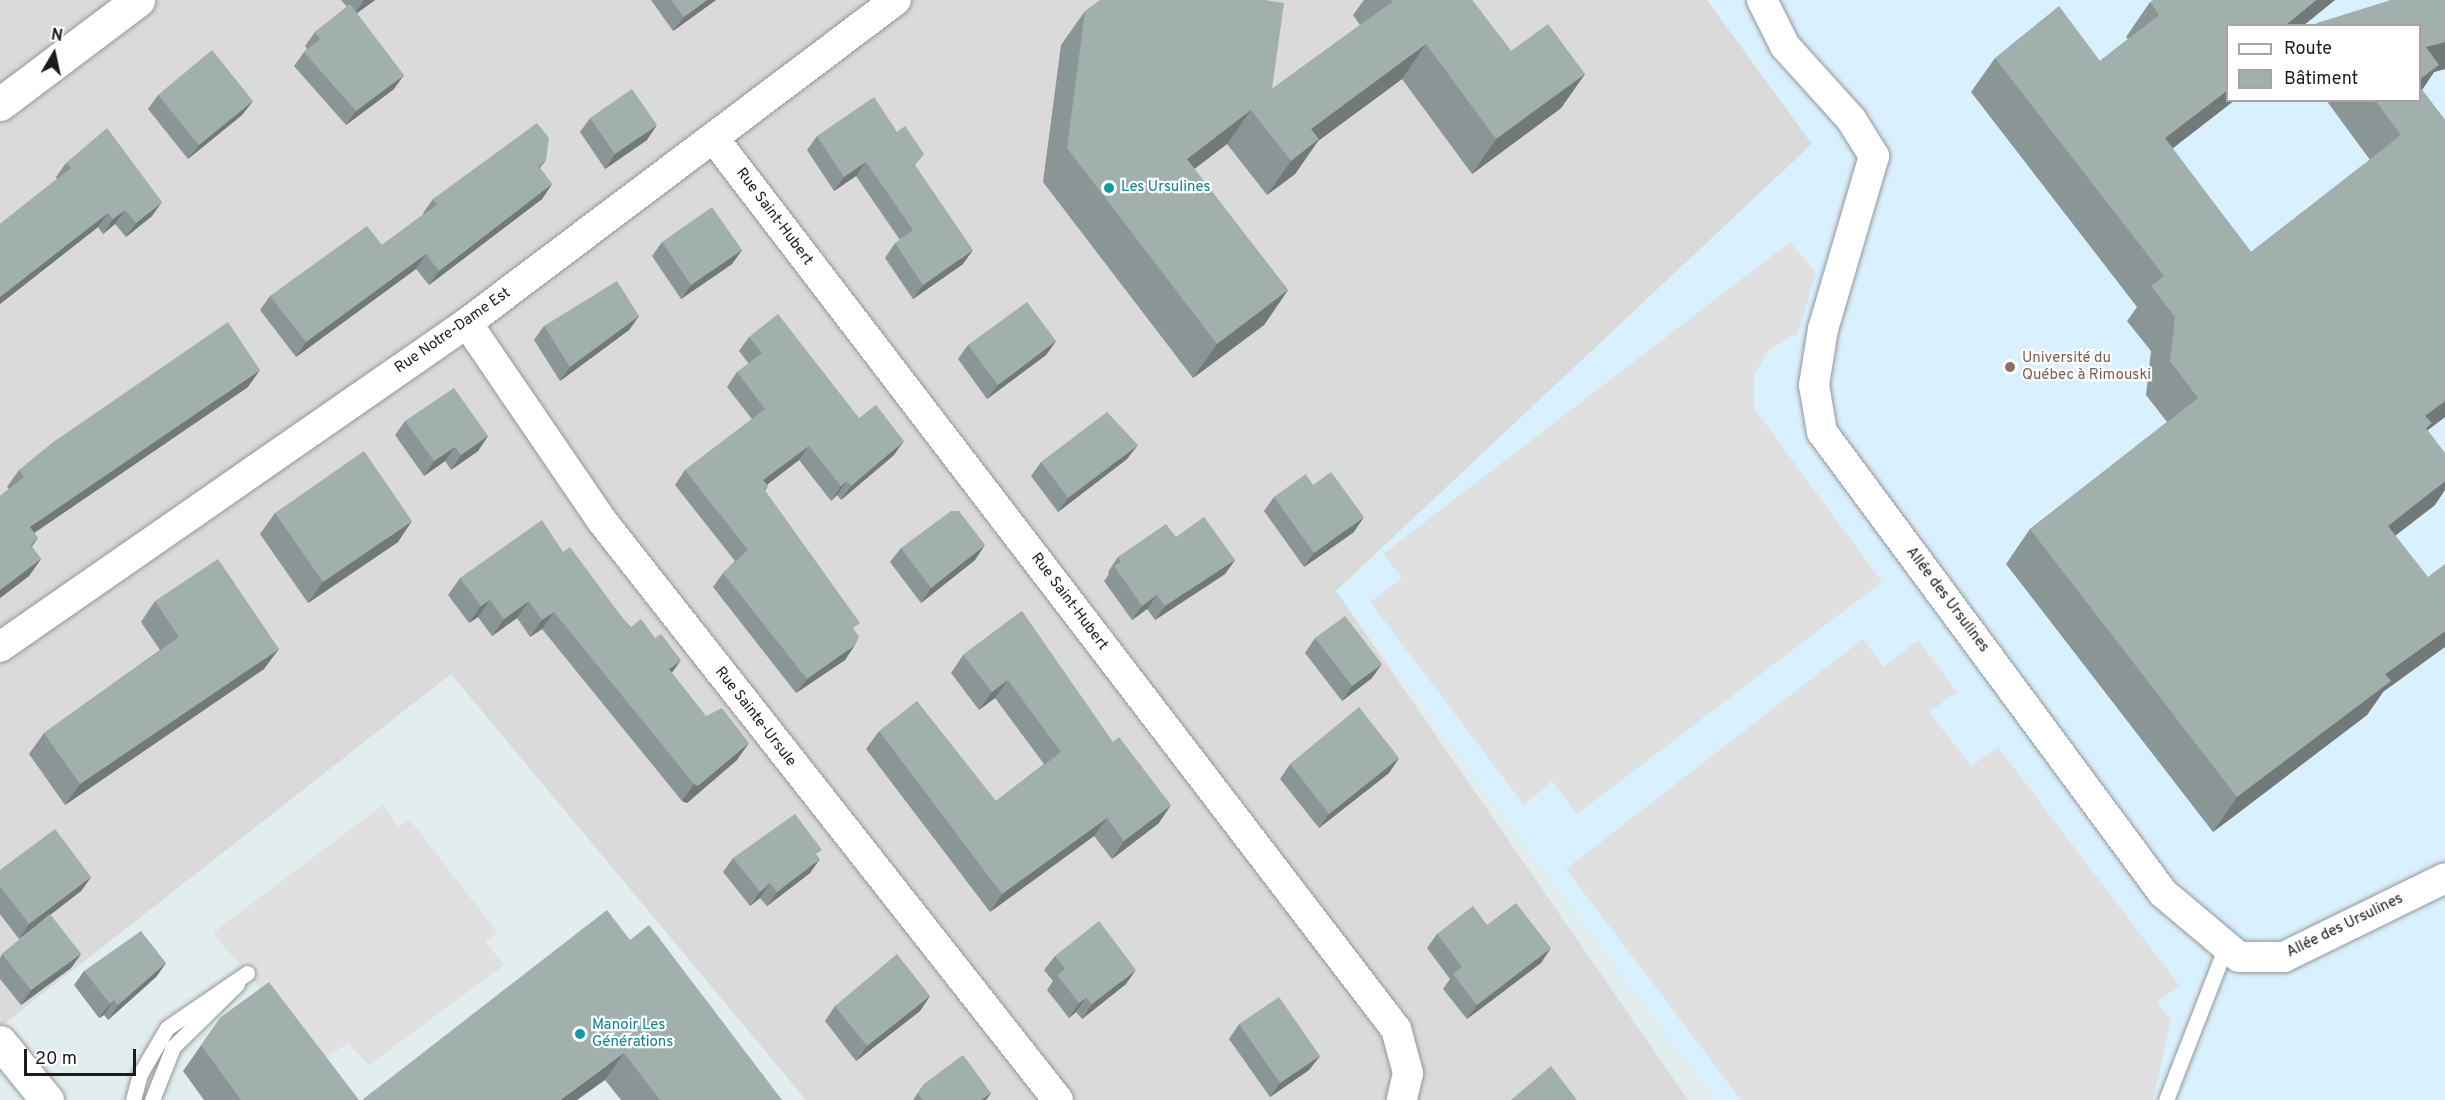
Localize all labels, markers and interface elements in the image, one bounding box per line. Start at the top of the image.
north arrow [24,24,84,84]
legend [2226,24,2421,102]
text: N [50,25,64,47]
text: Route [2284,38,2332,61]
text: Bâtiment [2284,68,2358,91]
street label: Rue Saint-Hubert [732,165,816,269]
place label: Les Ursulines [1121,179,1211,197]
marker: Les Ursulines [1102,181,1116,195]
street label: Rue Notre-Dame Est [392,284,514,378]
place label: Université du Québec à Rimouski [2022,349,2151,384]
marker: Université du Québec à Rimouski [2003,360,2017,374]
street label: Allée des Ursulines [1901,544,1993,656]
street label: Rue Saint-Hubert [1027,550,1111,654]
street label: Rue Sainte-Ursule [710,664,800,770]
street label: Allée des Ursulines [2284,890,2406,962]
place label: Manoir Les Générations [592,1016,673,1051]
marker: Manoir Les Générations [573,1027,587,1041]
scale bar [27,1037,140,1075]
text: 20 m [35,1048,77,1071]

